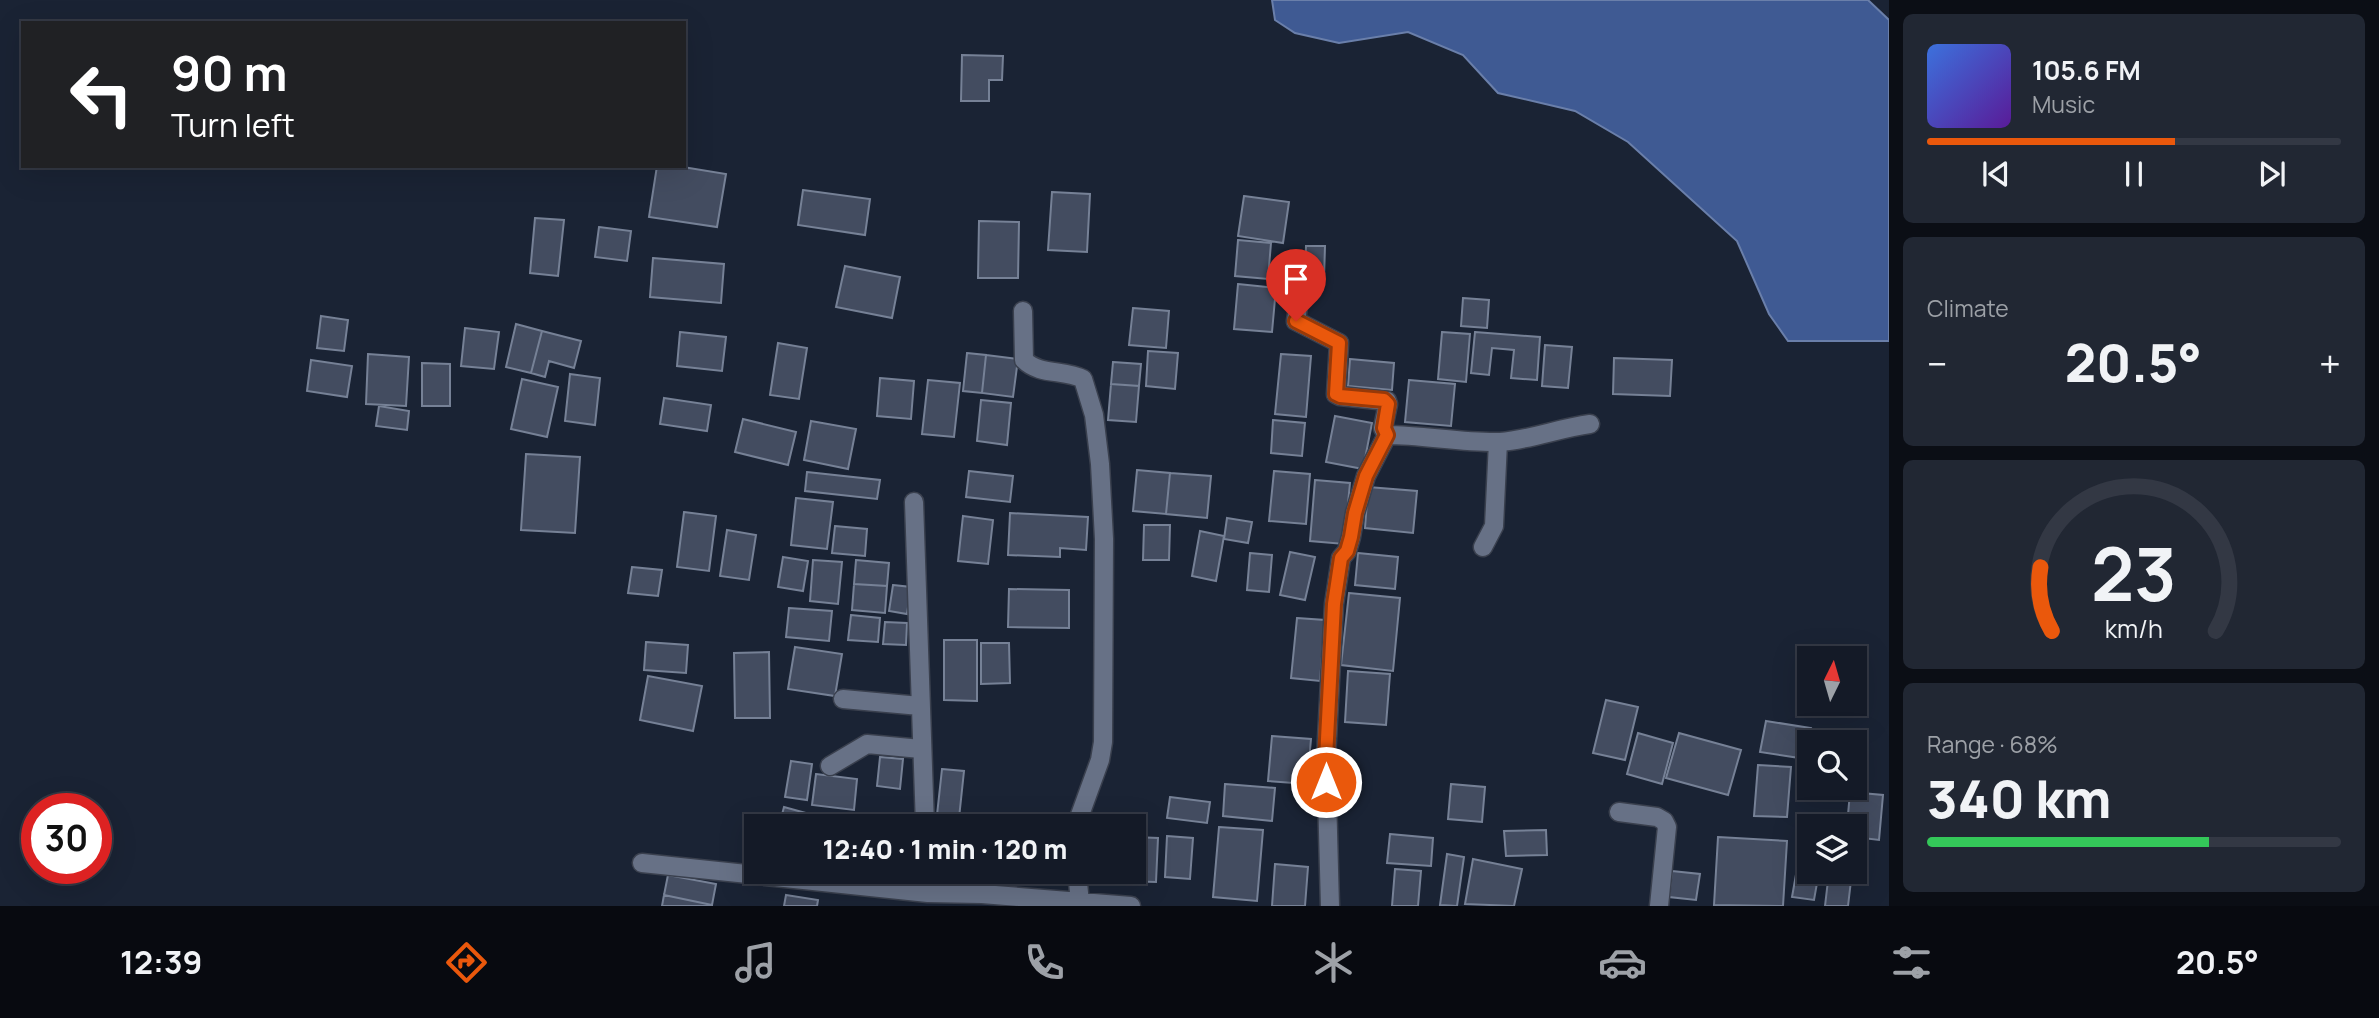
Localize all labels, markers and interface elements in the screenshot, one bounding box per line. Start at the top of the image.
text: 90 m [171,39,288,106]
icon: left [56,49,147,140]
text: 105.6 FM [2032,52,2141,88]
text: Music [2032,88,2095,120]
text: Turn left [171,103,295,147]
icon: previous [1977,155,2015,193]
icon: pause [2115,155,2153,193]
icon: next [2253,155,2291,193]
pin [1266,249,1326,321]
icon: arrive [1277,260,1315,298]
text: Climate [1927,292,2009,324]
text: 20.5° [2065,327,2202,398]
text: − [1927,337,1948,389]
text: + [2319,337,2341,389]
text: 23 [2091,523,2177,623]
text: km/h [2105,610,2163,645]
north arrow [1797,646,1867,716]
map controls [1797,646,1867,884]
text: Range · 68% [1927,728,2058,760]
button: search [1797,730,1867,800]
position arrow [1289,745,1363,819]
text: 340 km [1927,763,2112,834]
speed limit sign: 30 [21,793,112,884]
button: layers [1797,814,1867,884]
text: 12:40 · 1 min · 120 m [823,831,1067,867]
icon: directions [442,938,491,987]
icon: music [731,938,780,987]
icon: phone [1020,938,1069,987]
icon: climate [1309,938,1358,987]
icon: car [1598,938,1647,987]
icon: filters [1887,938,1936,987]
text: 12:39 [120,940,202,984]
text: 20.5° [2176,940,2259,984]

